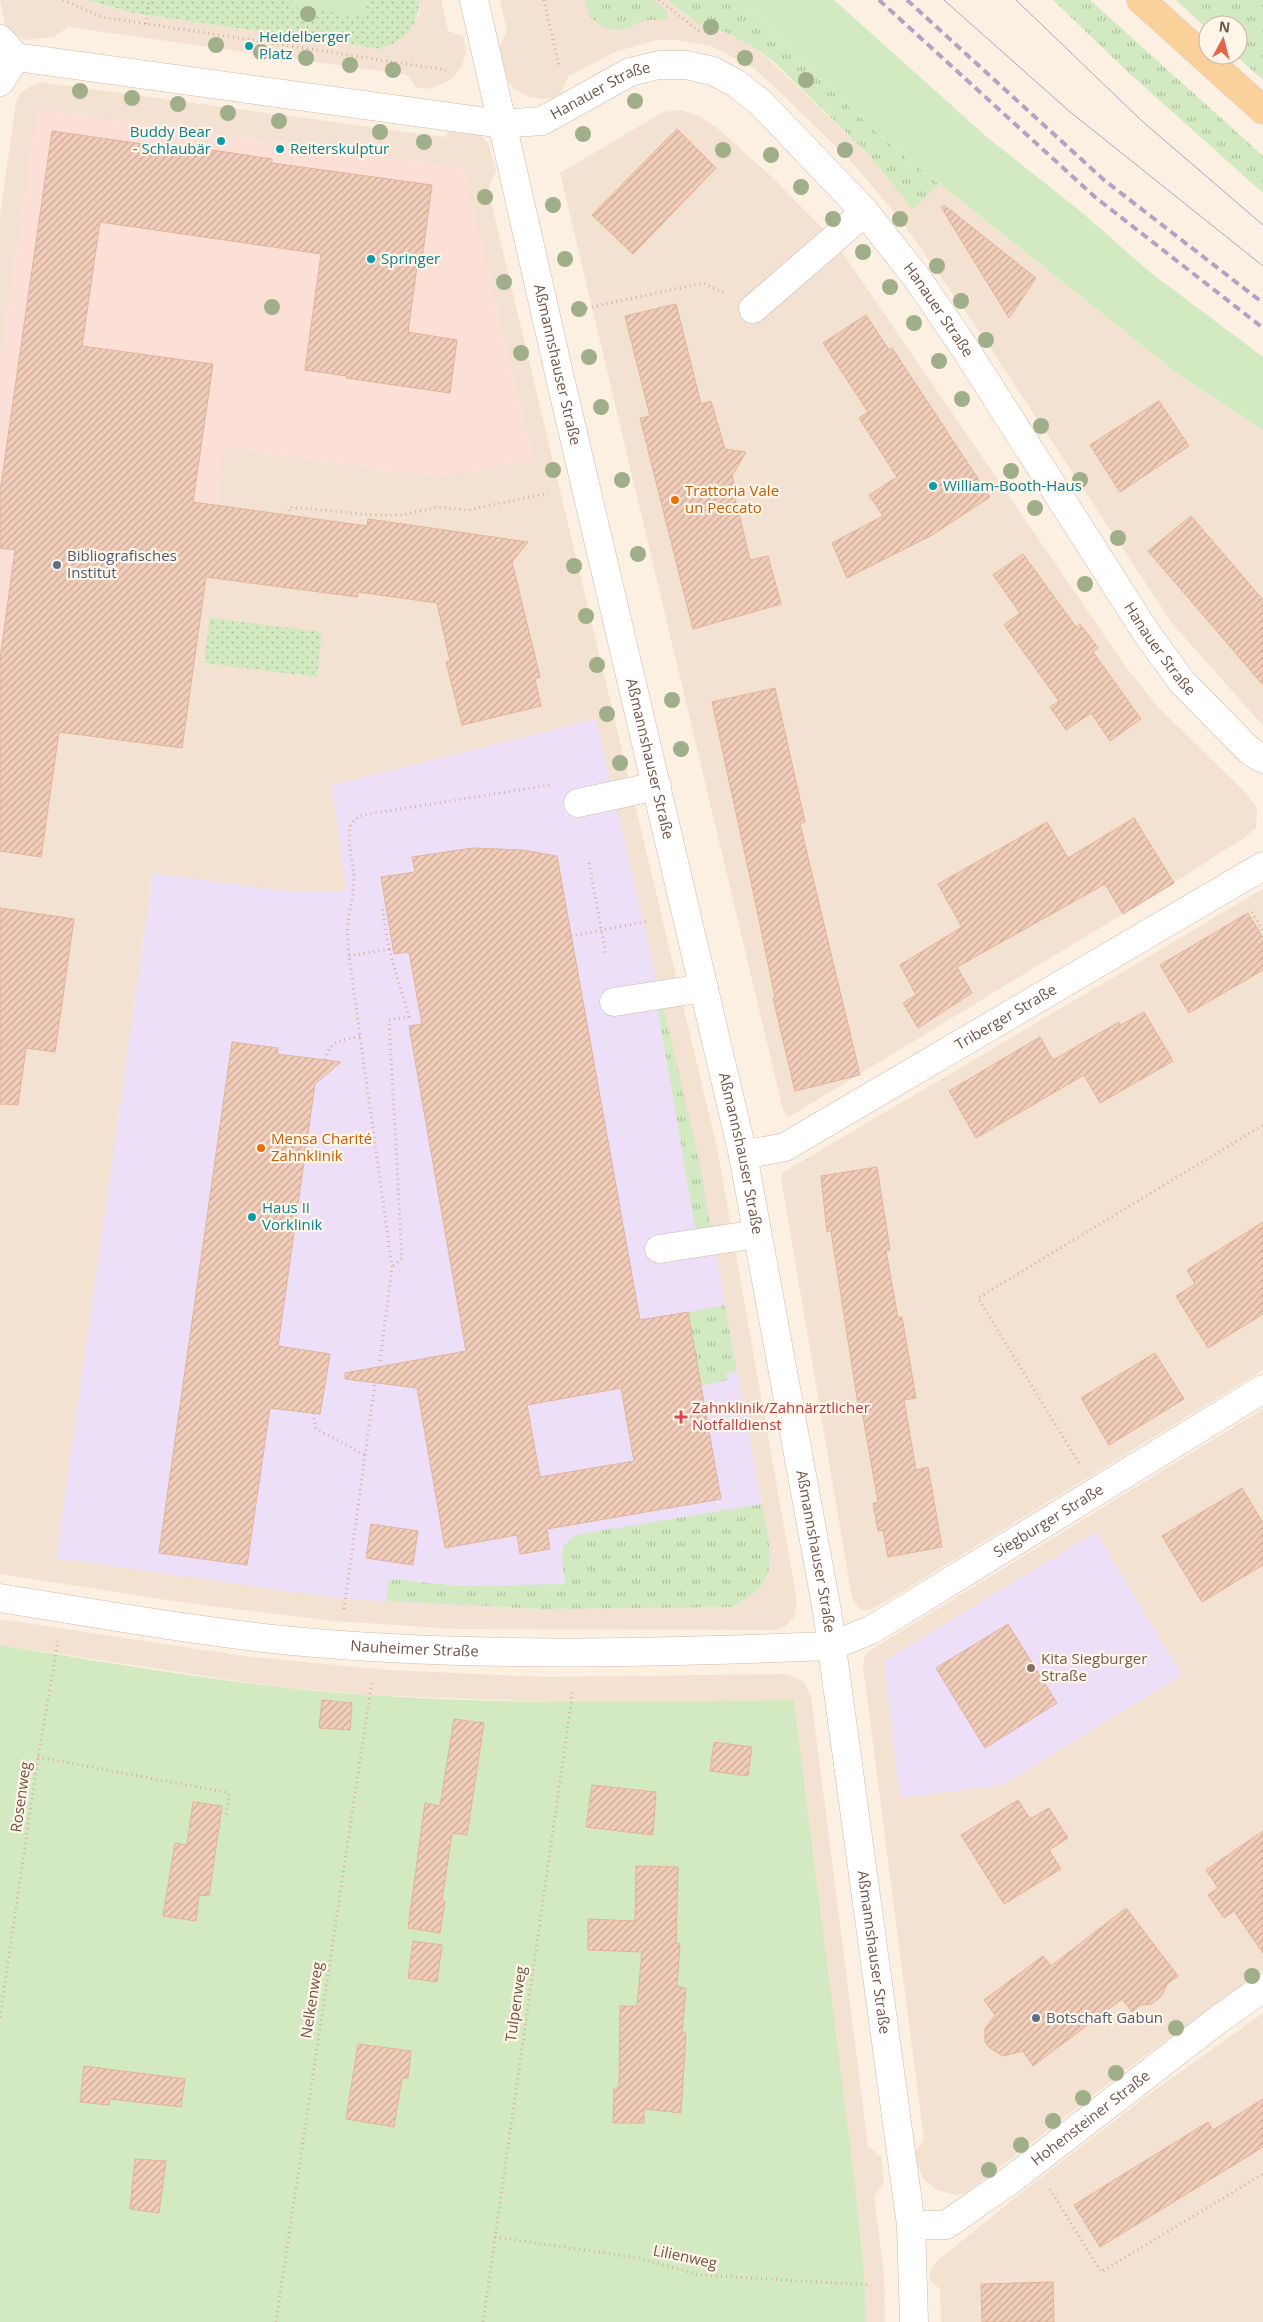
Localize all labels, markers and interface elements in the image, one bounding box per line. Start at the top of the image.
north arrow [1198,15,1248,65]
text: N [1218,16,1231,37]
place label: Heidelberger Platz [259,26,350,63]
marker: Heidelberger Platz [243,40,255,52]
street label: Hanauer Straße [546,56,652,124]
place label: Buddy Bear - Schlaubär [130,121,211,158]
marker: Buddy Bear - Schlaubär [215,135,227,147]
place label: Reiterskulptur [290,138,389,158]
marker: Reiterskulptur [274,143,286,155]
place label: Springer [381,248,440,268]
marker: Springer [365,253,377,265]
street label: Hanauer Straße [900,258,979,360]
street label: Aßmannshauser Straße [530,282,587,447]
place label: William-Booth-Haus [943,475,1082,495]
place label: Trattoria Vale un Peccato [685,480,779,517]
marker: William-Booth-Haus [927,480,939,492]
marker: Trattoria Vale un Peccato [669,494,681,506]
place label: Bibliografisches Institut [67,545,177,582]
marker: Bibliografisches Institut [51,559,63,571]
street label: Hanauer Straße [1120,598,1201,699]
street label: Aßmannshauser Straße [622,676,679,841]
street label: Triberger Straße [951,979,1060,1054]
street label: Aßmannshauser Straße [715,1070,768,1236]
place label: Mensa Charité Zahnklinik [271,1128,372,1165]
marker: Mensa Charité Zahnklinik [255,1142,267,1154]
place label: Haus II Vorklinik [262,1197,323,1234]
marker: Haus II Vorklinik [246,1211,258,1223]
place label: Zahnklinik/Zahnärztlicher Notfalldienst [692,1397,870,1434]
marker: Zahnklinik/Zahnärztlicher Notfalldienst [674,1410,688,1424]
street label: Aßmannshauser Straße [792,1468,841,1634]
street label: Siegburger Straße [989,1479,1107,1561]
street label: Nauheimer Straße [350,1635,479,1660]
place label: Kita Siegburger Straße [1041,1648,1147,1685]
marker: Kita Siegburger Straße [1025,1662,1037,1674]
street label: Rosenweg [5,1760,35,1834]
street label: Aßmannshauser Straße [854,1869,896,2035]
street label: Nelkenweg [295,1960,327,2040]
street label: Tulpenweg [500,1965,530,2043]
place label: Botschaft Gabun [1046,2007,1163,2027]
marker: Botschaft Gabun [1030,2012,1042,2024]
street label: Hohensteiner Straße [1027,2065,1154,2170]
street label: Lilienweg [651,2239,719,2273]

